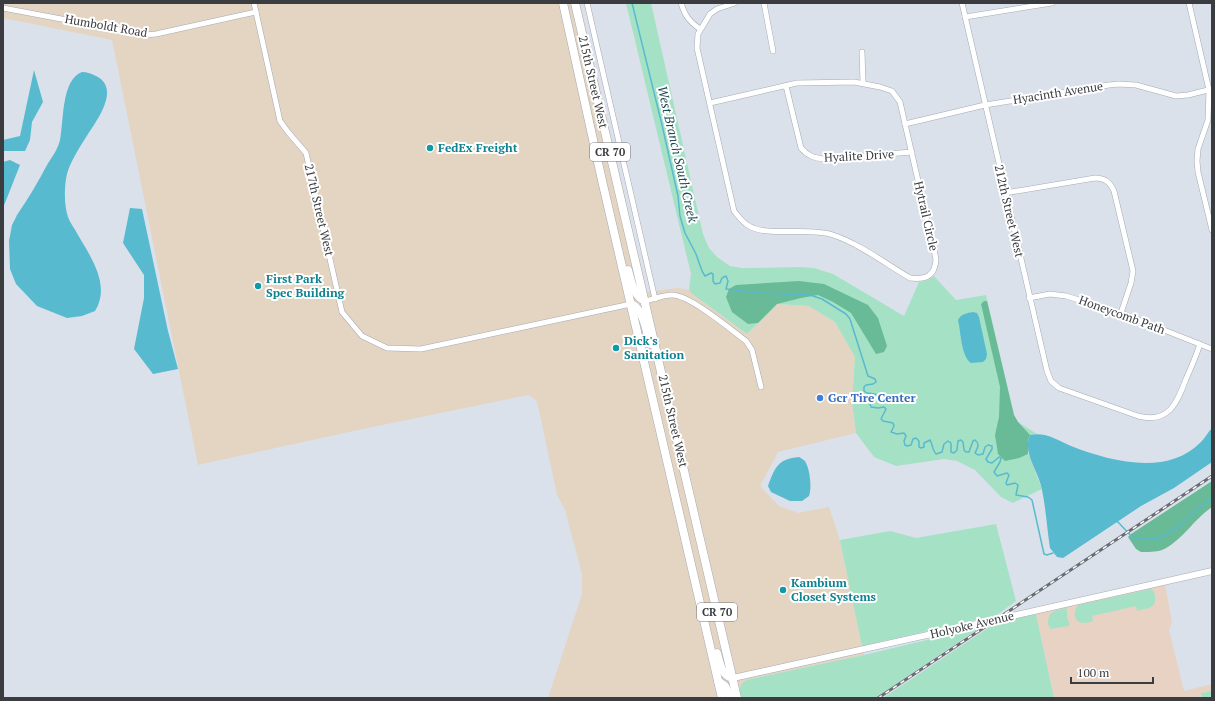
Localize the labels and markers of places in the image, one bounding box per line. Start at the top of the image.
place label: FedEx Freight [438,140,518,155]
marker: FedEx Freight [425,143,435,153]
place label: First Park Spec Building [266,271,345,300]
marker: First Park Spec Building [253,281,263,291]
place label: Dick's Sanitation [624,333,684,362]
marker: Dick's Sanitation [611,343,621,353]
place label: Gcr Tire Center [828,390,917,405]
marker: Gcr Tire Center [815,393,825,403]
place label: Kambium Closet Systems [791,575,877,604]
marker: Kambium Closet Systems [778,585,788,595]

